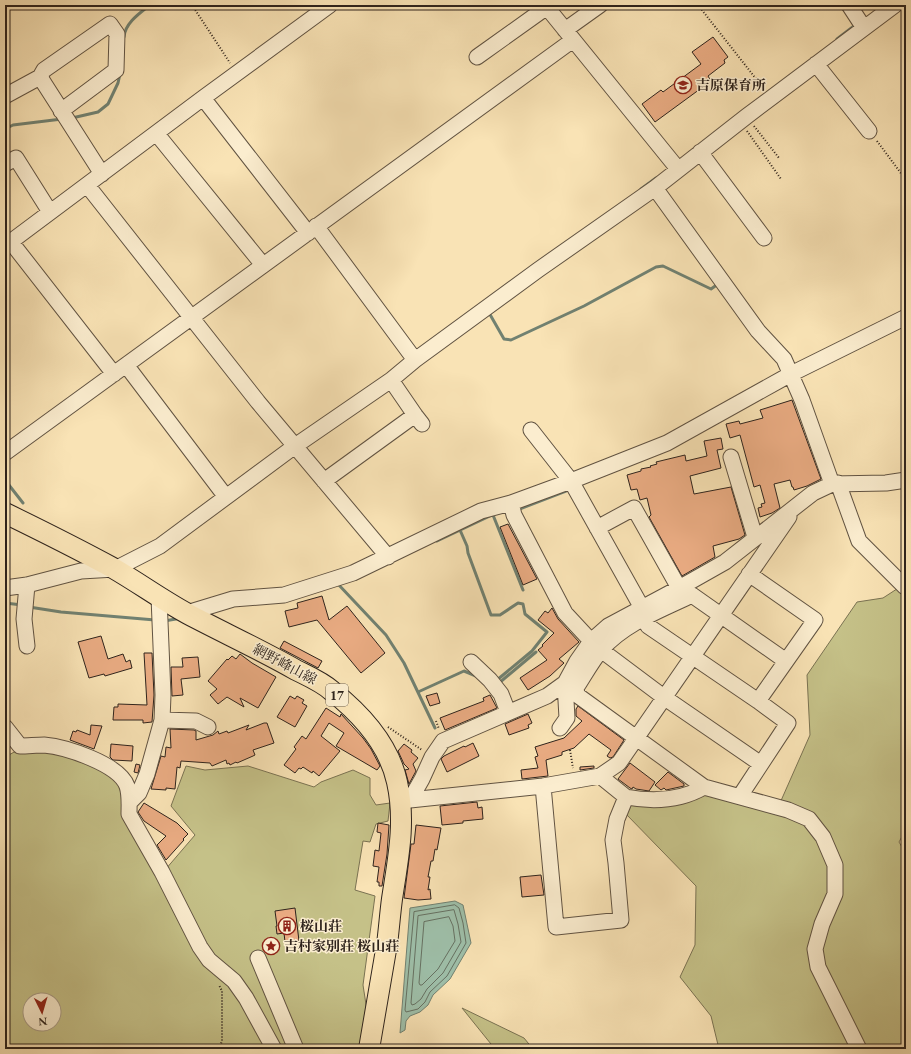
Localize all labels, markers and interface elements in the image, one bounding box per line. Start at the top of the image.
school or university icon: 吉原保育所 [673,75,693,95]
place label: 吉原保育所 [696,76,766,94]
street label: 網野峰山線 [250,640,320,688]
road number: 17 [326,684,348,706]
building icon: 桜山荘 [277,916,297,936]
place label: 桜山荘 [300,917,342,935]
place icon: 吉村家別荘 桜山荘 [261,936,281,956]
place label: 吉村家別荘 桜山荘 [284,937,399,955]
north arrow [22,992,62,1032]
text: N [38,1015,48,1029]

